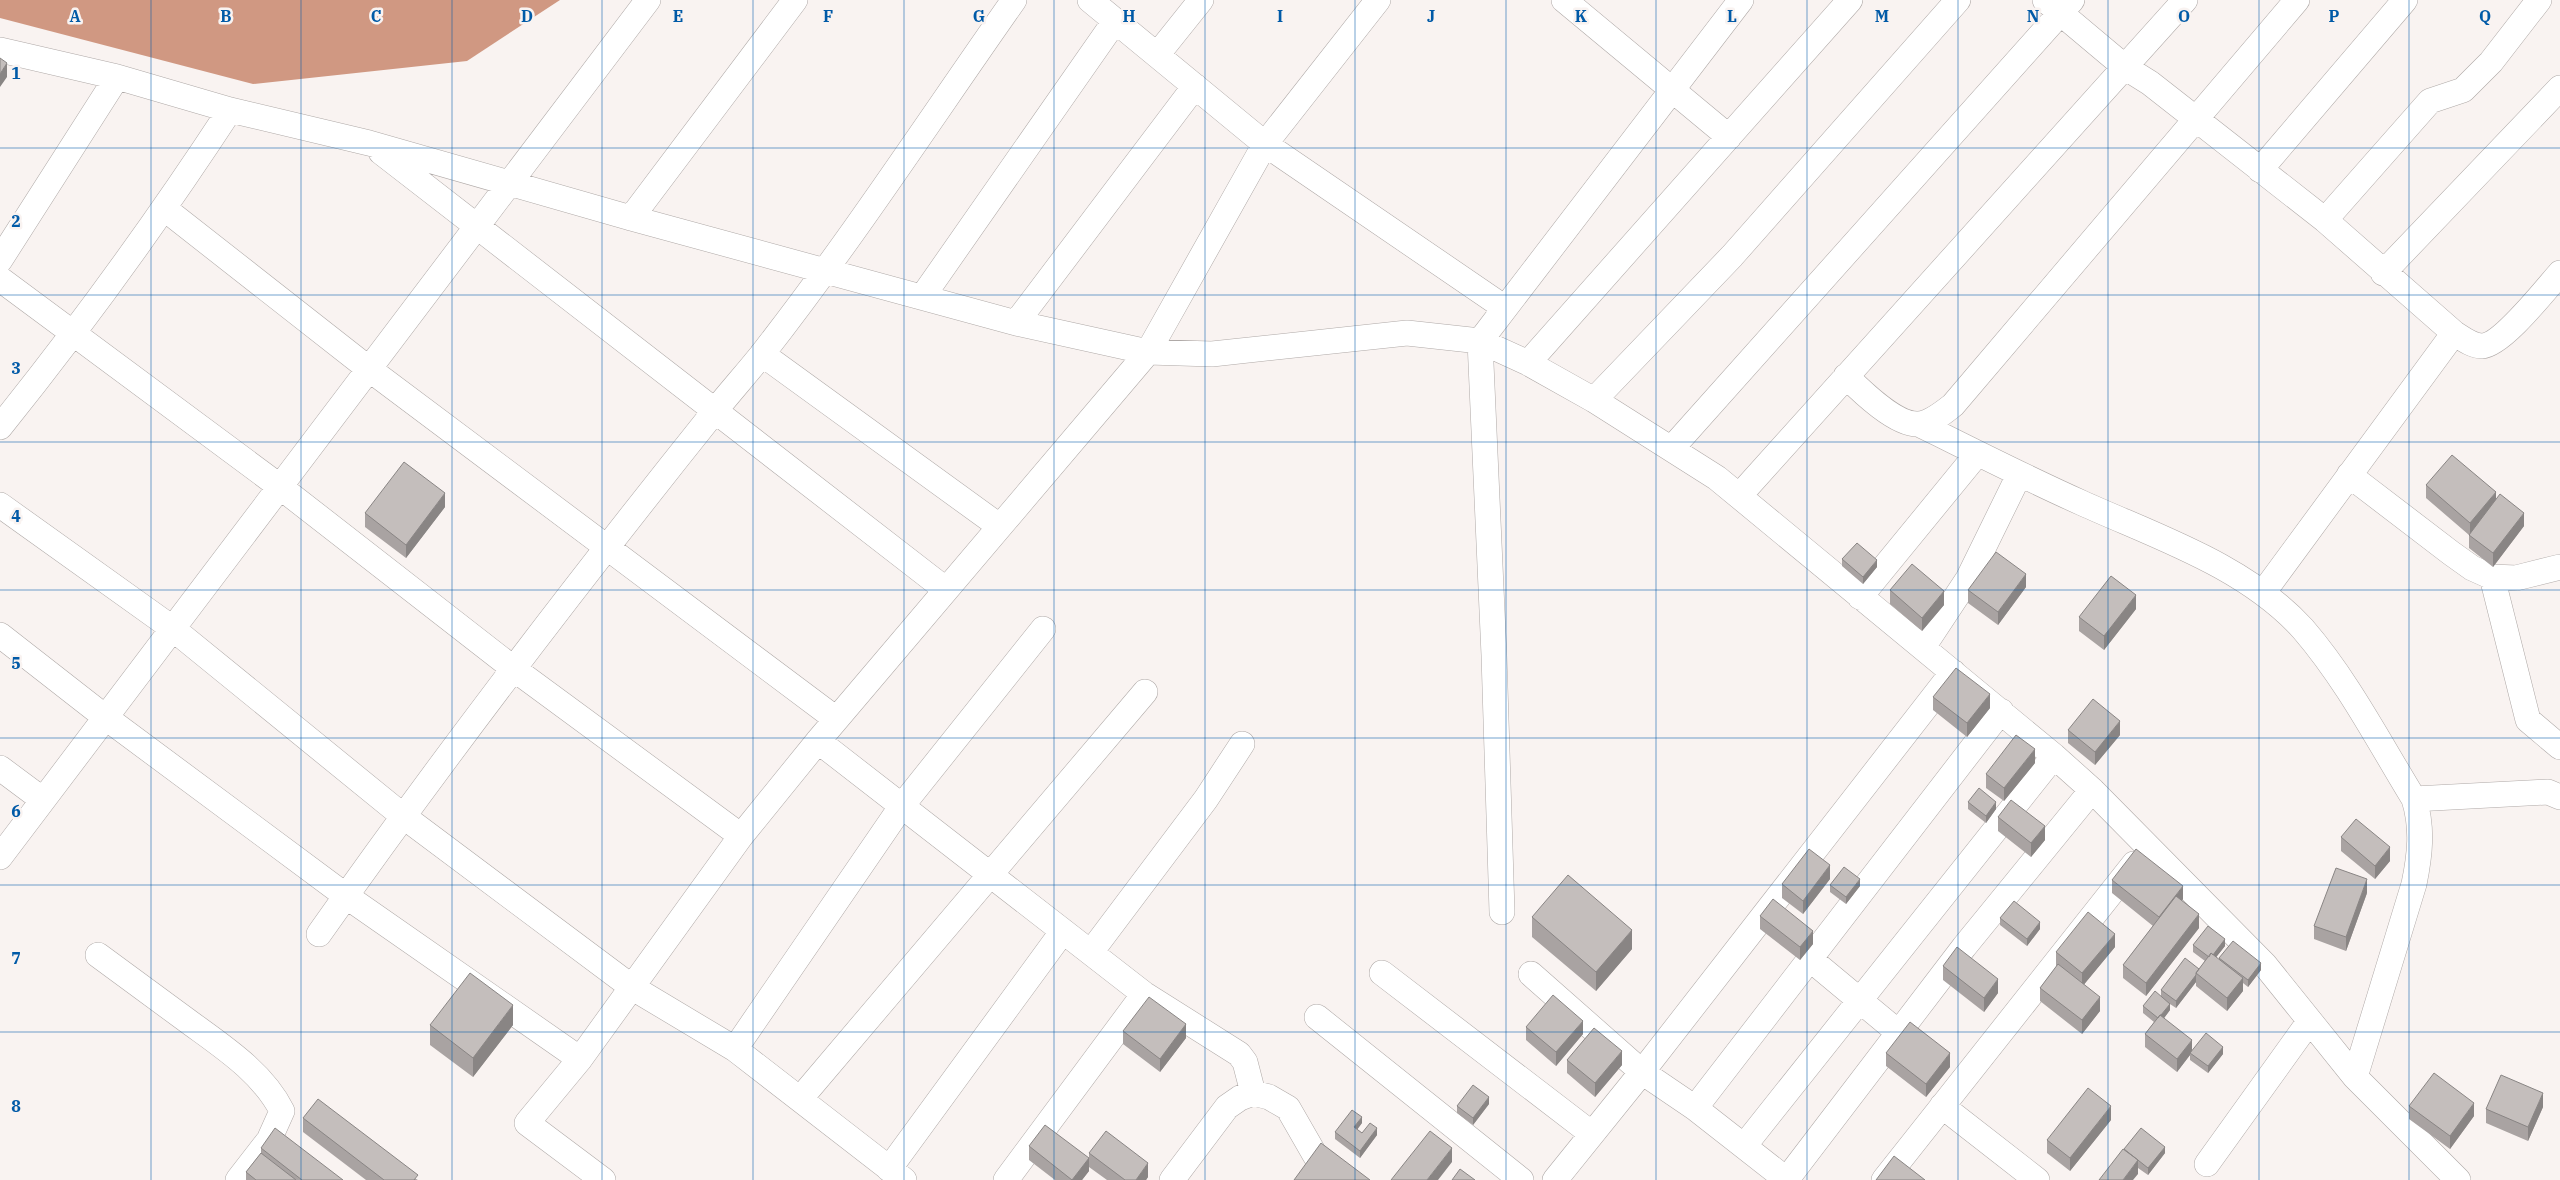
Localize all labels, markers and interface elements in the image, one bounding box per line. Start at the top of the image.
text: A [69,6,81,26]
text: B [220,6,232,26]
text: C [371,6,381,26]
text: D [521,6,533,26]
text: E [673,6,683,26]
text: F [823,6,833,26]
text: G [973,6,985,26]
text: H [1123,6,1136,26]
text: I [1277,6,1283,26]
text: J [1427,6,1435,26]
text: K [1575,6,1588,26]
text: L [1727,6,1737,26]
text: M [1875,6,1889,26]
text: N [2027,6,2039,26]
text: O [2178,6,2190,26]
text: P [2329,6,2340,26]
text: Q [2479,6,2491,26]
text: 1 [11,63,21,83]
text: 2 [11,211,21,231]
text: 3 [11,358,21,378]
text: 4 [11,506,21,526]
text: 5 [11,653,21,673]
text: 6 [11,801,21,821]
text: 7 [11,948,21,968]
text: 8 [11,1096,21,1116]

